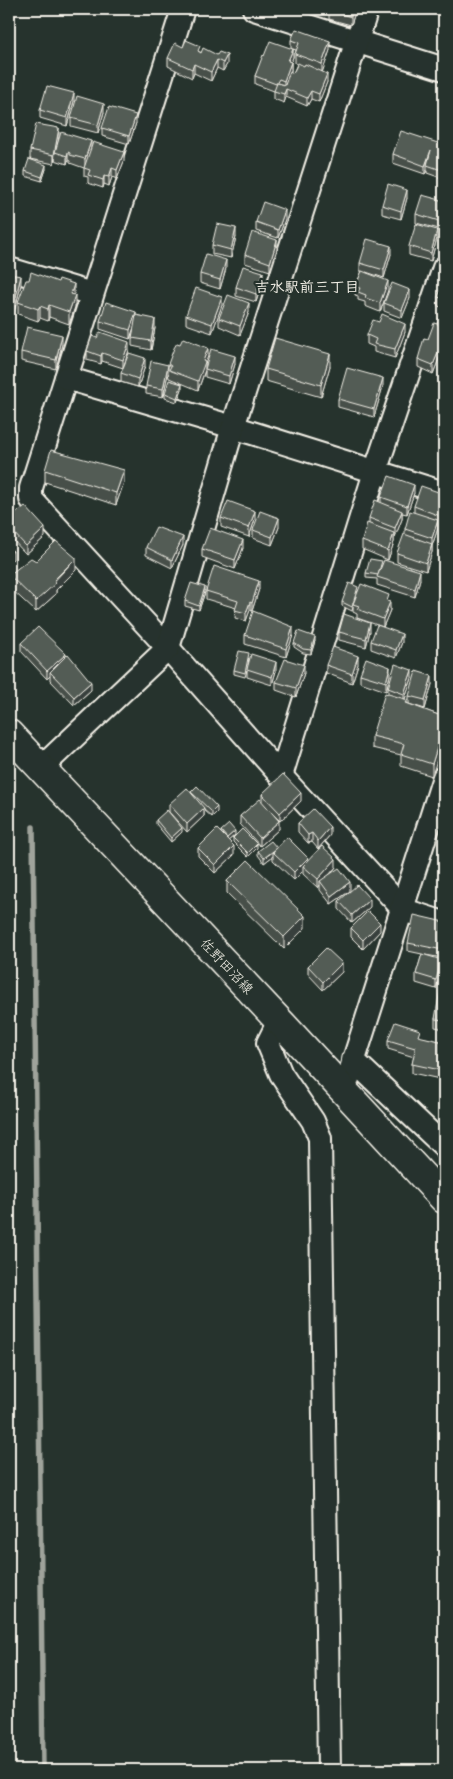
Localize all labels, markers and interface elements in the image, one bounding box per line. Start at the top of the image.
district label: 吉水駅前三丁目 [254,276,360,296]
street label: 佐野田沼線 [197,934,258,998]

